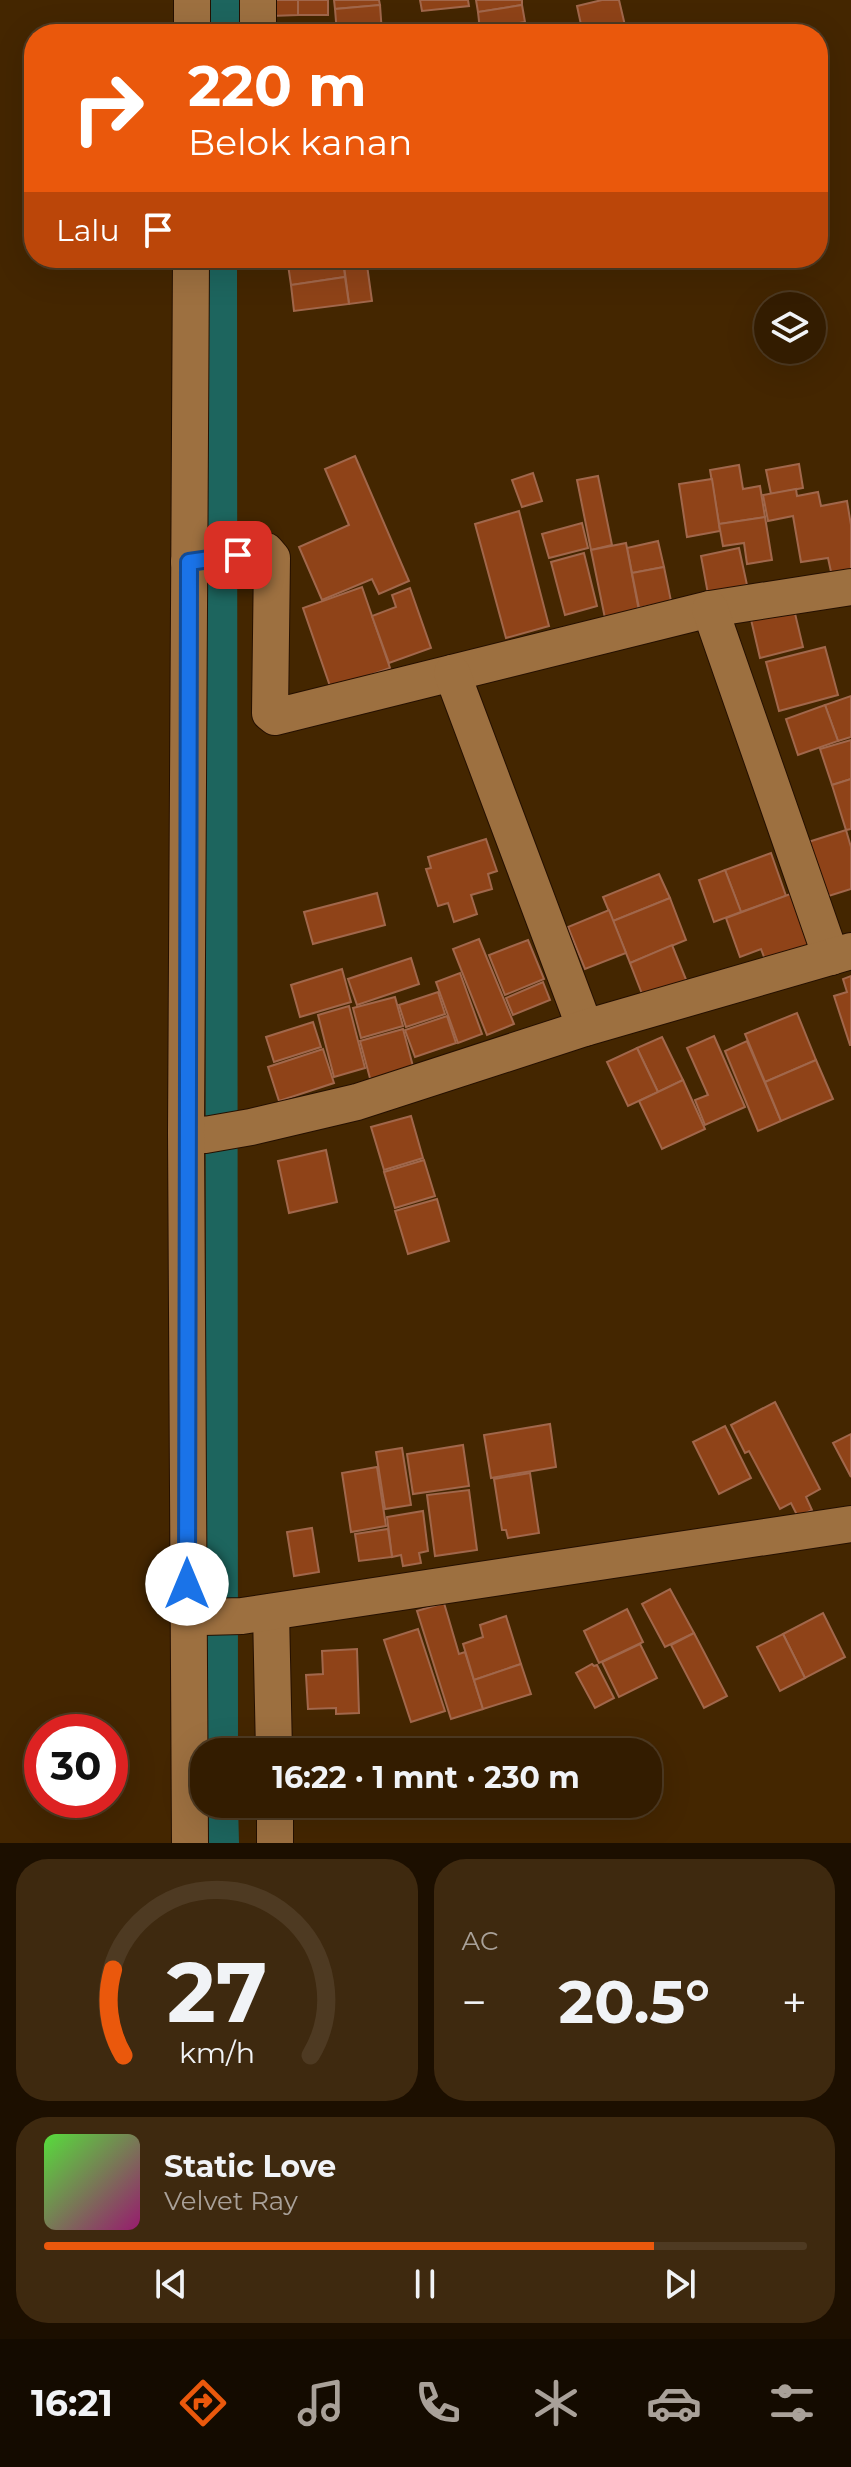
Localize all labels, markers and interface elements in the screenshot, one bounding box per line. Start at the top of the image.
text: 220 m [188,52,367,120]
icon: right [56,56,160,160]
text: Belok kanan [188,120,412,164]
icon: arrive [136,208,180,252]
text: Lalu [56,212,120,249]
map controls [754,292,826,364]
button: layers [754,292,826,364]
pin [204,521,272,589]
icon: arrive [216,533,260,577]
position arrow [145,1542,229,1626]
speed limit sign: 30 [24,1714,128,1818]
text: 16:22 · 1 mnt · 230 m [272,1759,580,1796]
text: AC [462,1925,498,1957]
text: 27 [166,1941,267,2043]
text: 20.5° [559,1965,710,2038]
text: − [462,1975,487,2029]
text: + [782,1975,807,2029]
text: km/h [179,2035,255,2070]
text: Static Love [164,2148,336,2185]
text: Velvet Ray [164,2185,298,2217]
icon: previous [149,2262,193,2306]
icon: pause [403,2262,447,2306]
icon: next [658,2262,702,2306]
icon: directions [175,2375,231,2431]
icon: music [293,2375,349,2431]
icon: phone [410,2375,466,2431]
icon: climate [528,2375,584,2431]
icon: car [646,2375,702,2431]
icon: filters [764,2375,820,2431]
text: 16:21 [31,2381,113,2425]

